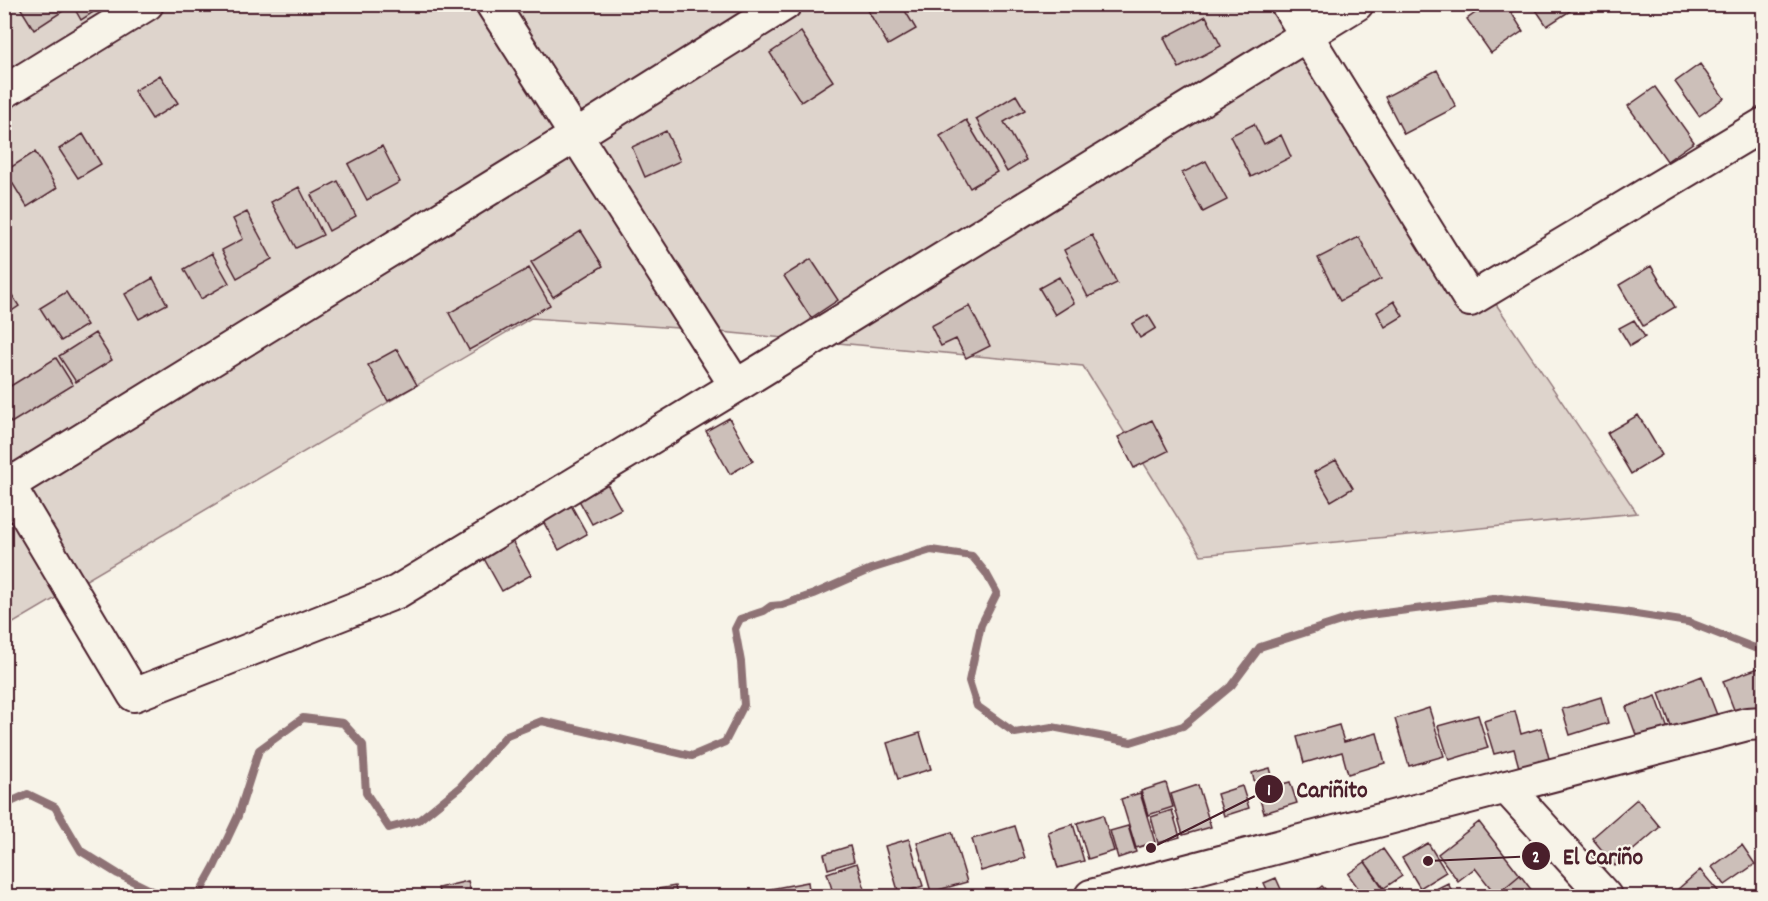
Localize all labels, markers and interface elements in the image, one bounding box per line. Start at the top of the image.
callout: Cariñito [1254,768,1380,810]
text: Cariñito [1296,775,1368,809]
text: 1 [1267,779,1271,804]
callout: El Cariño [1521,835,1655,877]
text: El Cariño [1563,842,1643,876]
text: 2 [1532,846,1540,871]

